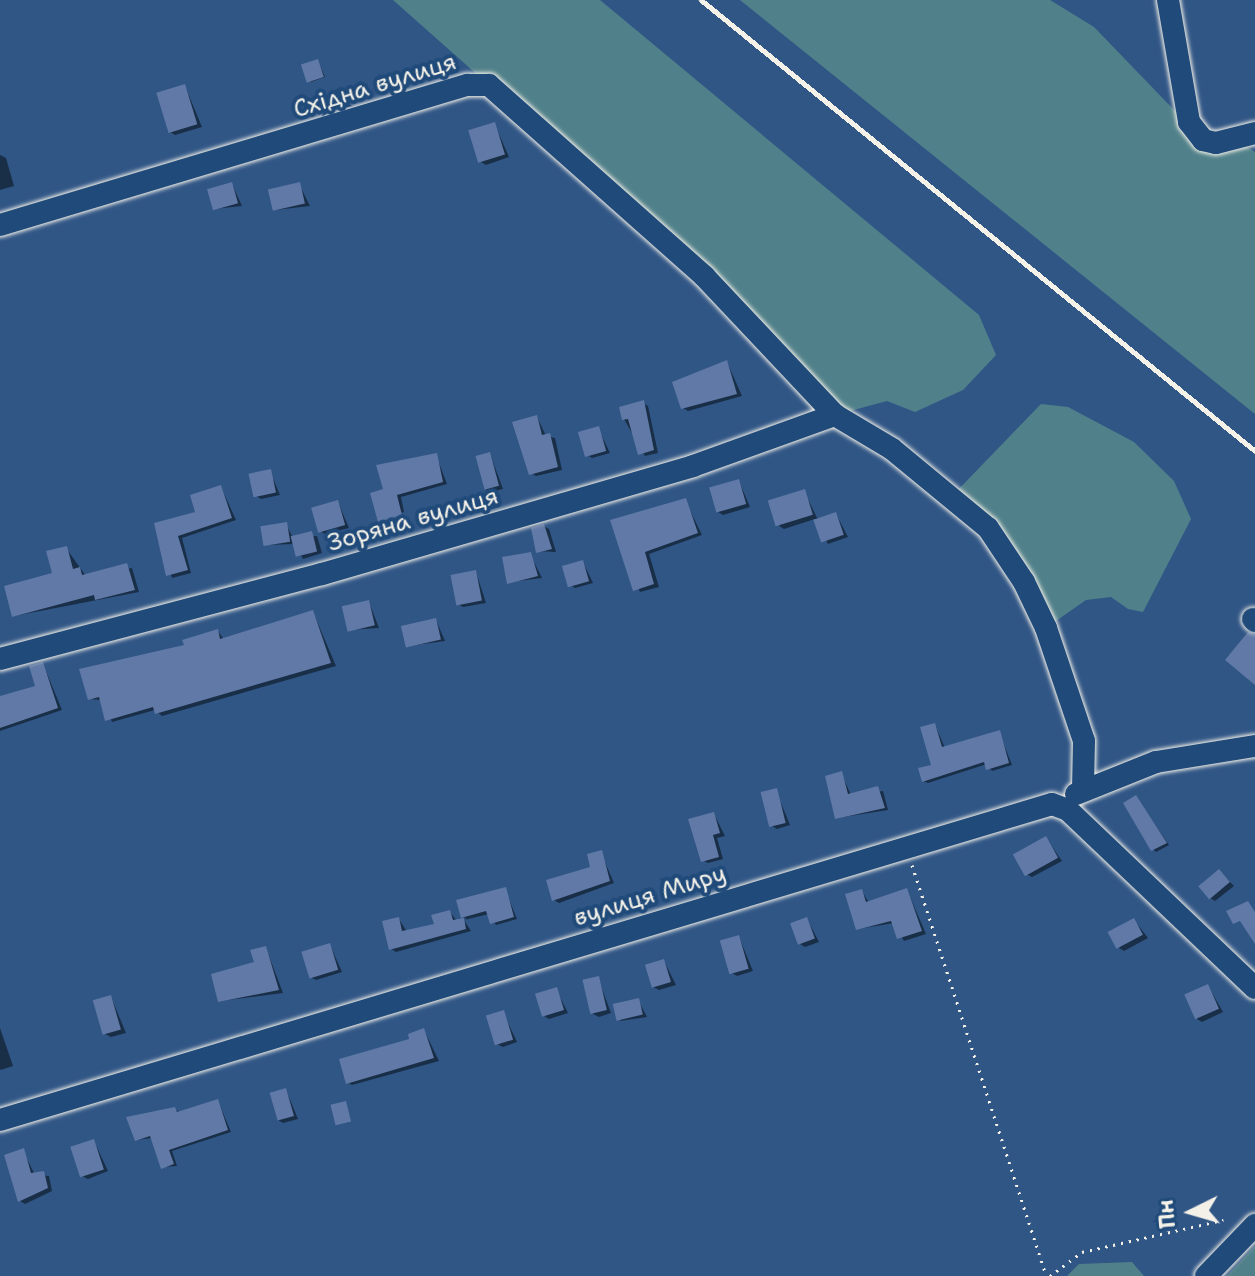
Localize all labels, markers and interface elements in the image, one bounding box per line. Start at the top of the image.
street label: Східна вулиця [290,48,460,124]
street label: Зоряна вулиця [324,482,502,558]
street label: вулиця Миру [570,859,730,933]
north arrow [1151,1172,1231,1252]
text: Пн [1151,1198,1182,1230]

